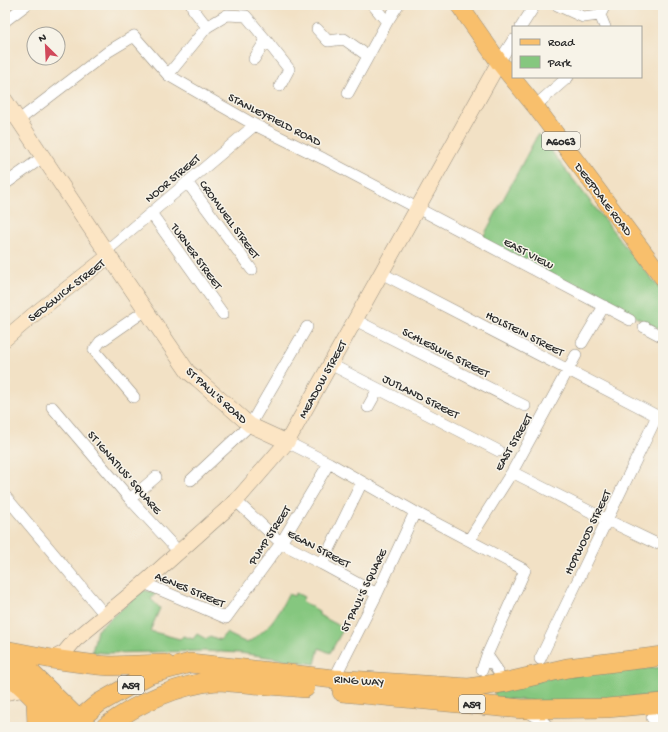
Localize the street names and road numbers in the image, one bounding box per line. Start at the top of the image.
street label: STANLEYFIELD ROAD [225,91,323,150]
road number: A6063 [542,132,580,150]
street label: NOOR STREET [143,152,205,207]
street label: DEEPDALE ROAD [570,160,634,239]
street label: CROMWELL STREET [195,178,262,263]
street label: TURNER STREET [166,221,225,294]
street label: EAST VIEW [501,236,556,274]
street label: SEDGWICK STREET [26,256,109,326]
street label: HOLSTEIN STREET [483,309,567,361]
street label: SCHLESWIG STREET [399,326,492,382]
street label: MEADOW STREET [297,337,352,421]
street label: ST PAUL'S ROAD [182,365,249,428]
street label: JUTLAND STREET [380,372,462,424]
street label: EAST STREET [493,411,537,474]
street label: ST IGNATIUS' SQUARE [84,429,164,518]
street label: HOPWOOD STREET [562,487,616,577]
street label: PUMP STREET [246,503,296,569]
street label: EGAN STREET [284,527,353,573]
street label: ST PAUL'S SQUARE [339,546,391,635]
street label: AGNES STREET [152,570,227,612]
street label: RING WAY [333,673,385,691]
road number: A59 [118,676,144,694]
road number: A59 [459,695,485,713]

